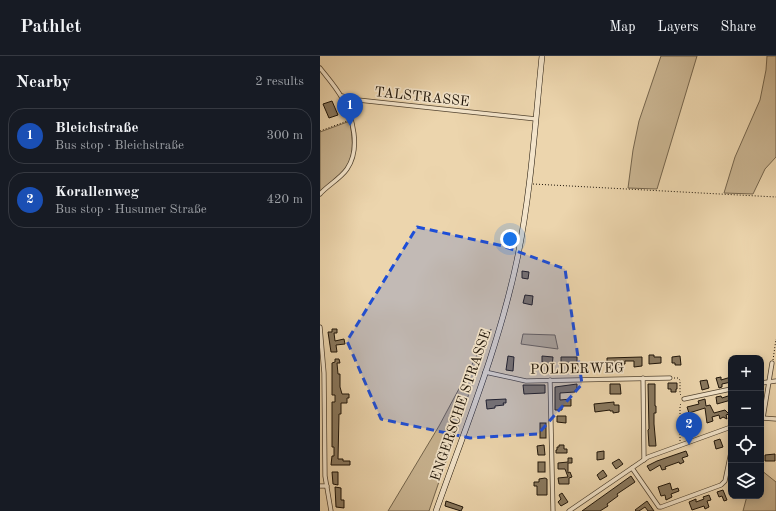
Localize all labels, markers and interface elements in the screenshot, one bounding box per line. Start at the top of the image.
text: Pathlet [20,18,81,37]
text: Map [610,20,636,34]
text: Layers [658,20,699,34]
text: Share [721,20,756,34]
text: Nearby [16,74,71,91]
text: 2 results [255,75,304,88]
street label: TALSTRASSE [374,85,470,109]
pin: 1 [337,93,363,126]
text: Bleichstraße [55,121,139,136]
text: 1 [26,129,34,142]
text: 300 m [266,129,303,142]
text: Bus stop · Bleichstraße [55,139,184,152]
text: Korallenweg [55,185,139,200]
text: 2 [26,193,34,206]
text: 420 m [266,193,303,206]
text: Bus stop · Husumer Straße [55,203,207,216]
your location [500,229,520,249]
street label: ENGERSCHE STRASSE [428,328,493,483]
map controls [728,355,764,499]
button: + [728,355,764,391]
street label: POLDERWEG [530,361,624,377]
button: − [728,391,764,427]
pin: 2 [676,412,702,445]
button: locate [728,427,764,463]
button: layers [728,463,764,499]

